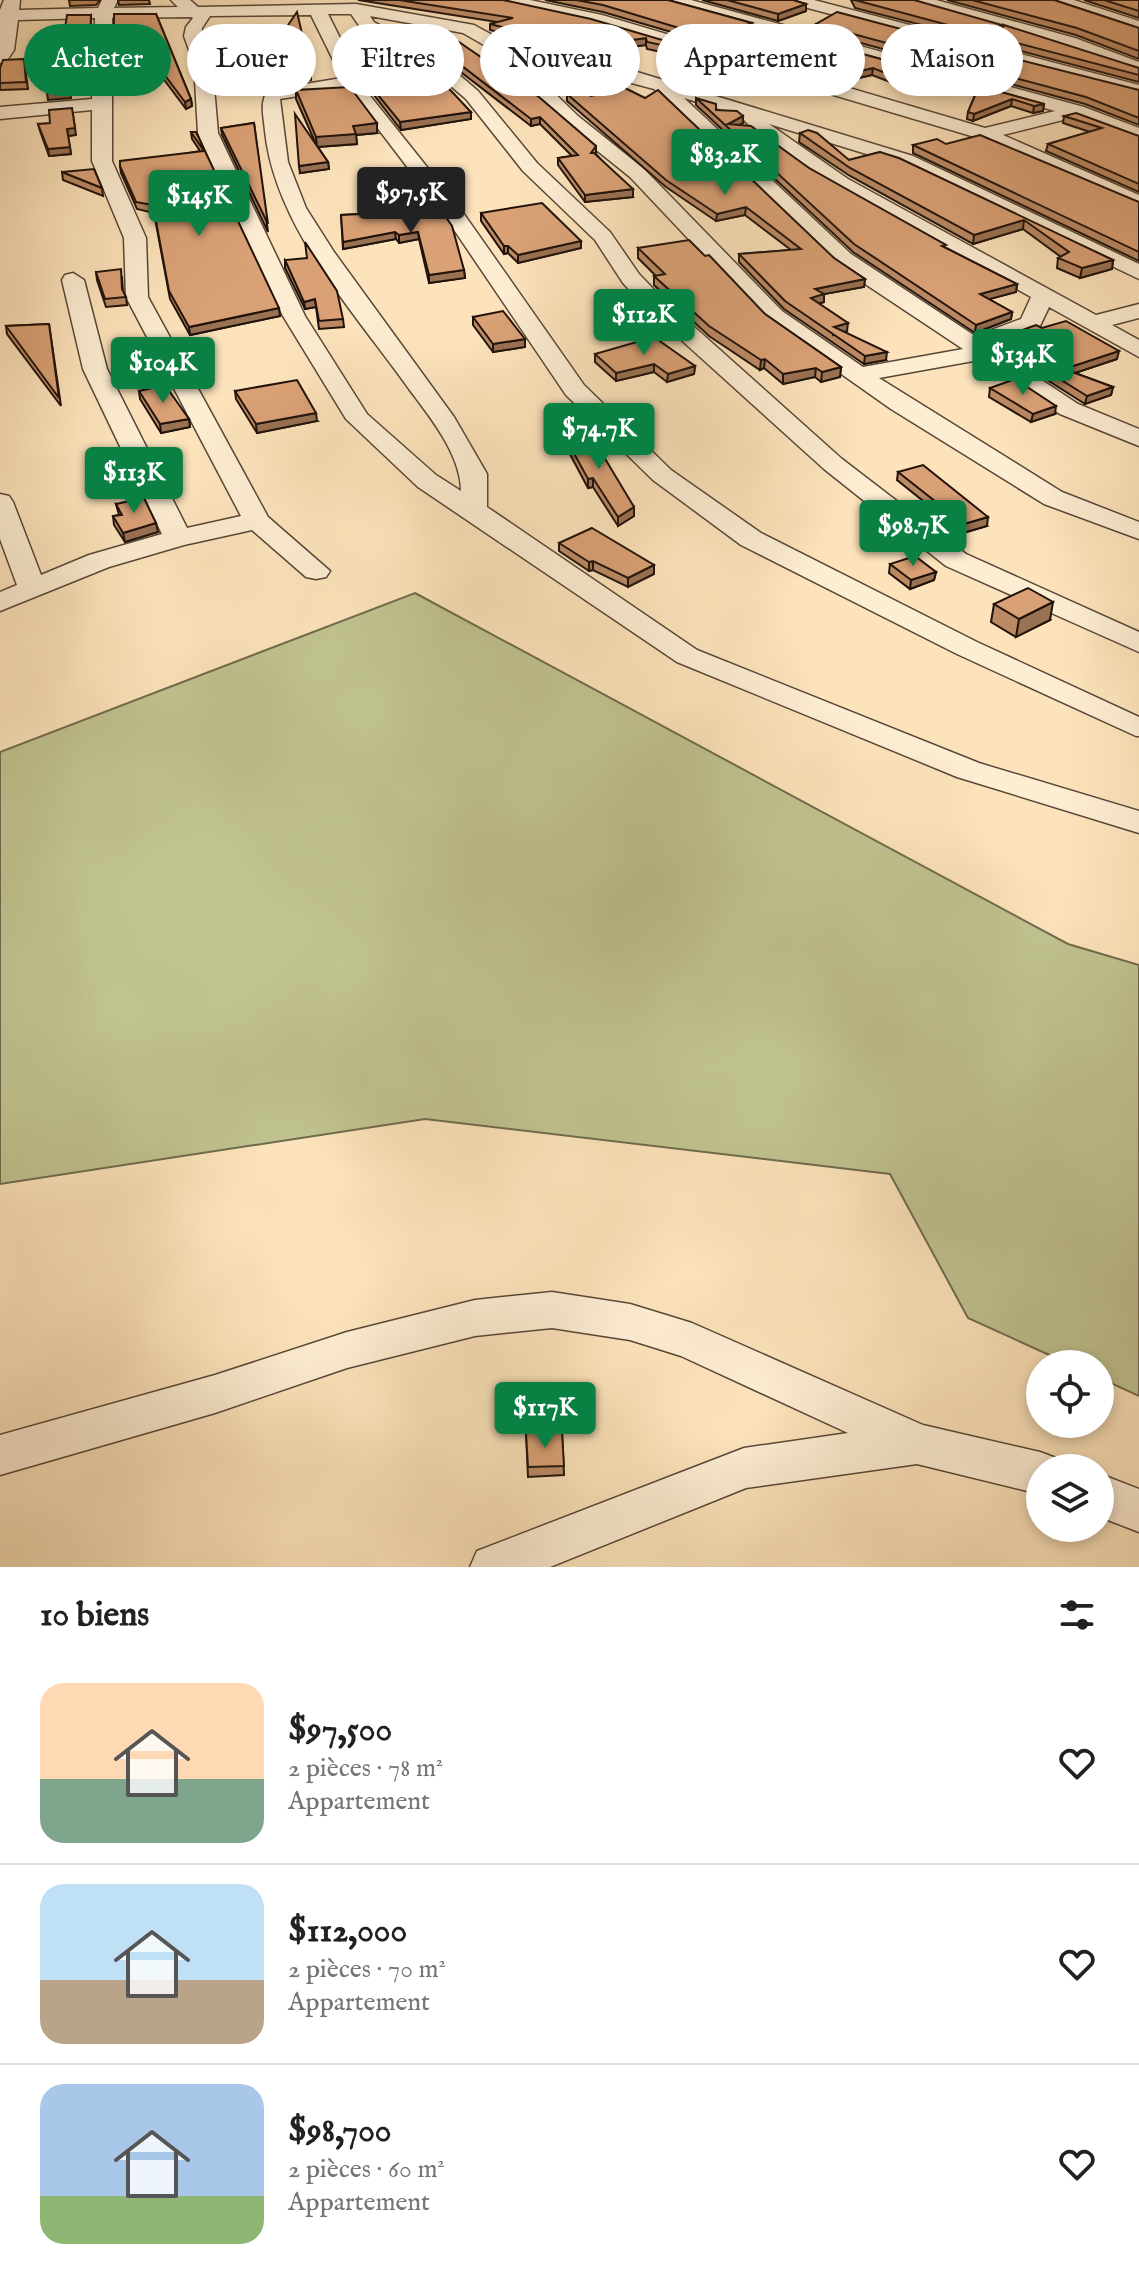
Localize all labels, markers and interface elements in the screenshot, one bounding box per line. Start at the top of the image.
chip: Acheter [24,24,171,96]
chip: Louer [187,24,316,96]
chip: Filtres [332,24,464,96]
chip: Nouveau [480,24,640,96]
chip: Appartement [656,24,865,96]
chip: Maison [881,24,1023,96]
pin: $83.2K [660,129,790,197]
text: $83.2K [690,138,760,171]
pin: $97.5K [346,167,476,235]
pin: $145K [143,170,255,238]
text: $97.5K [375,176,447,209]
text: $145K [167,179,231,212]
pin: $112K [588,289,700,357]
text: $112K [612,298,676,331]
pin: $134K [967,329,1079,397]
pin: $104K [107,337,219,405]
text: $134K [990,338,1056,371]
text: $104K [129,346,197,379]
pin: $74.7K [534,403,664,471]
text: $74.7K [562,412,636,445]
pin: $113K [78,447,190,515]
text: $113K [103,456,165,489]
pin: $98.7K [848,500,978,568]
text: $98.7K [877,509,949,542]
map controls [1026,1350,1114,1542]
button: locate [1026,1350,1114,1438]
pin: $117K [489,1382,601,1450]
text: $117K [513,1391,577,1424]
button: layers [1026,1454,1114,1542]
icon: filters [1055,1593,1099,1637]
text: 10 biens [40,1594,149,1637]
text: $97,500 [288,1709,392,1752]
icon: home [104,1715,200,1811]
icon: heart [1055,1741,1099,1785]
text: 2 pièces · 78 m² [288,1752,443,1785]
text: Appartement [288,1785,430,1818]
text: $112,000 [288,1910,407,1953]
icon: home [104,1916,200,2012]
icon: heart [1055,1942,1099,1986]
text: 2 pièces · 70 m² [288,1953,446,1986]
text: Appartement [288,1986,430,2019]
text: $98,700 [288,2110,392,2153]
icon: home [104,2116,200,2212]
icon: heart [1055,2142,1099,2186]
text: 2 pièces · 60 m² [288,2153,445,2186]
text: Appartement [288,2186,430,2219]

